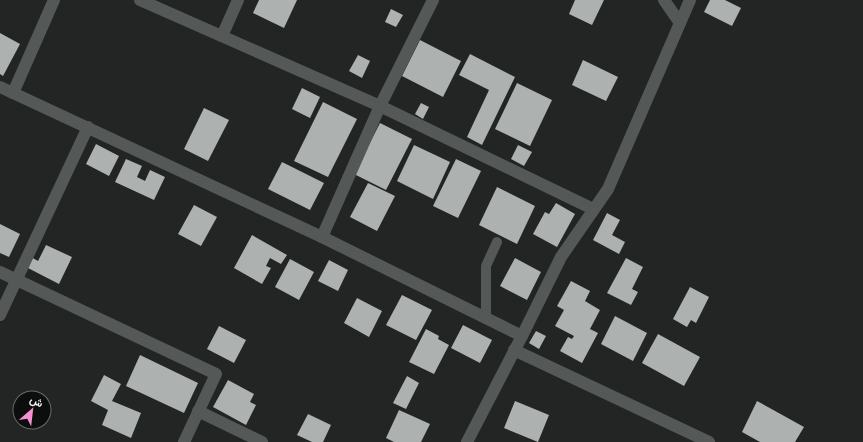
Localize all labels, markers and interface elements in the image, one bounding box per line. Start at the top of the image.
north arrow [12,390,52,430]
text: ش [28,392,46,410]

